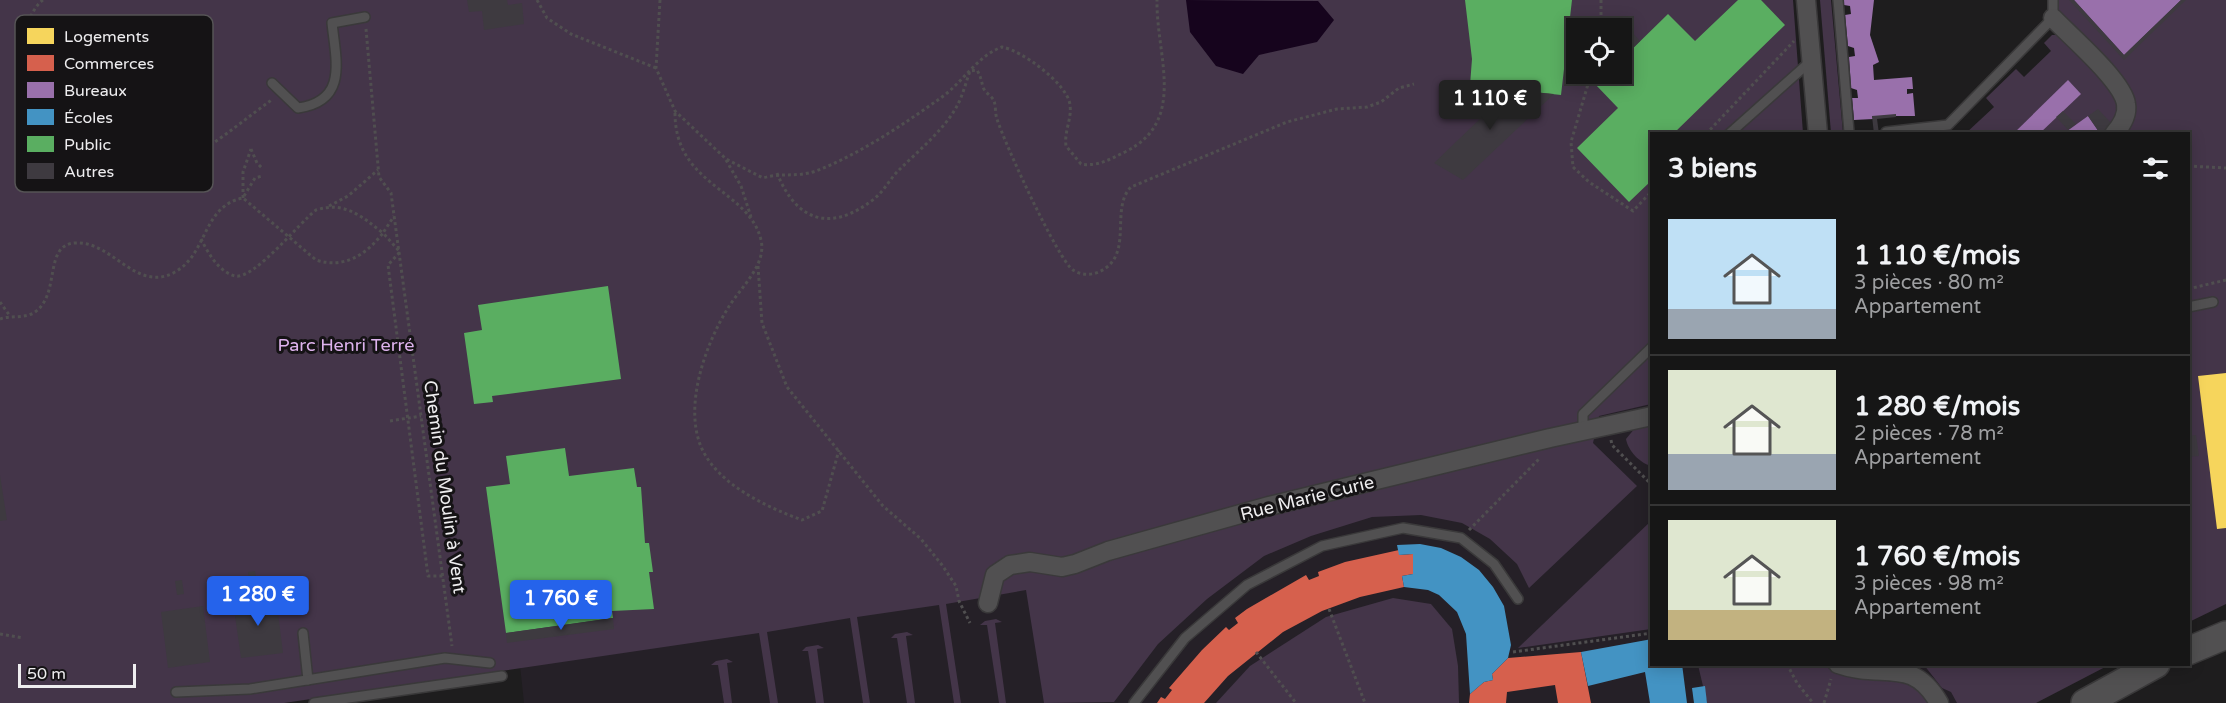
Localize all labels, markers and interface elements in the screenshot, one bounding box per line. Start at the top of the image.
legend [15,15,213,192]
map controls [1566,18,1632,84]
button: locate [1566,18,1632,84]
text: Logements [64,27,149,47]
text: Commerces [64,54,154,74]
pin: 1 110 € [1435,80,1545,131]
text: Bureaux [64,81,127,101]
text: 1 110 € [1453,87,1527,111]
text: Écoles [64,108,113,128]
text: Public [64,135,111,155]
icon: filters [2139,152,2172,185]
text: 3 biens [1668,153,1757,184]
text: Autres [64,162,114,182]
text: 1 110 €/mois [1854,240,2020,271]
icon: home [1716,243,1788,315]
text: 3 pièces · 80 m² [1854,271,2004,295]
text: Appartement [1854,295,1981,319]
park label: Parc Henri Terré [278,334,414,356]
street label: Chemin du Moulin à Vent [419,379,471,595]
text: 1 280 €/mois [1854,391,2020,422]
icon: home [1716,394,1788,466]
text: 2 pièces · 78 m² [1854,422,2004,446]
text: Appartement [1854,446,1981,470]
street label: Rue Marie Curie [1238,471,1376,525]
text: 1 760 €/mois [1854,541,2020,572]
icon: home [1716,544,1788,616]
text: 3 pièces · 98 m² [1854,572,2004,596]
pin: 1 280 € [203,576,313,627]
pin: 1 760 € [506,580,616,631]
text: 1 280 € [221,583,295,607]
text: 1 760 € [524,587,598,611]
text: Appartement [1854,596,1981,620]
scale bar [18,661,136,688]
text: 50 m [27,664,66,684]

